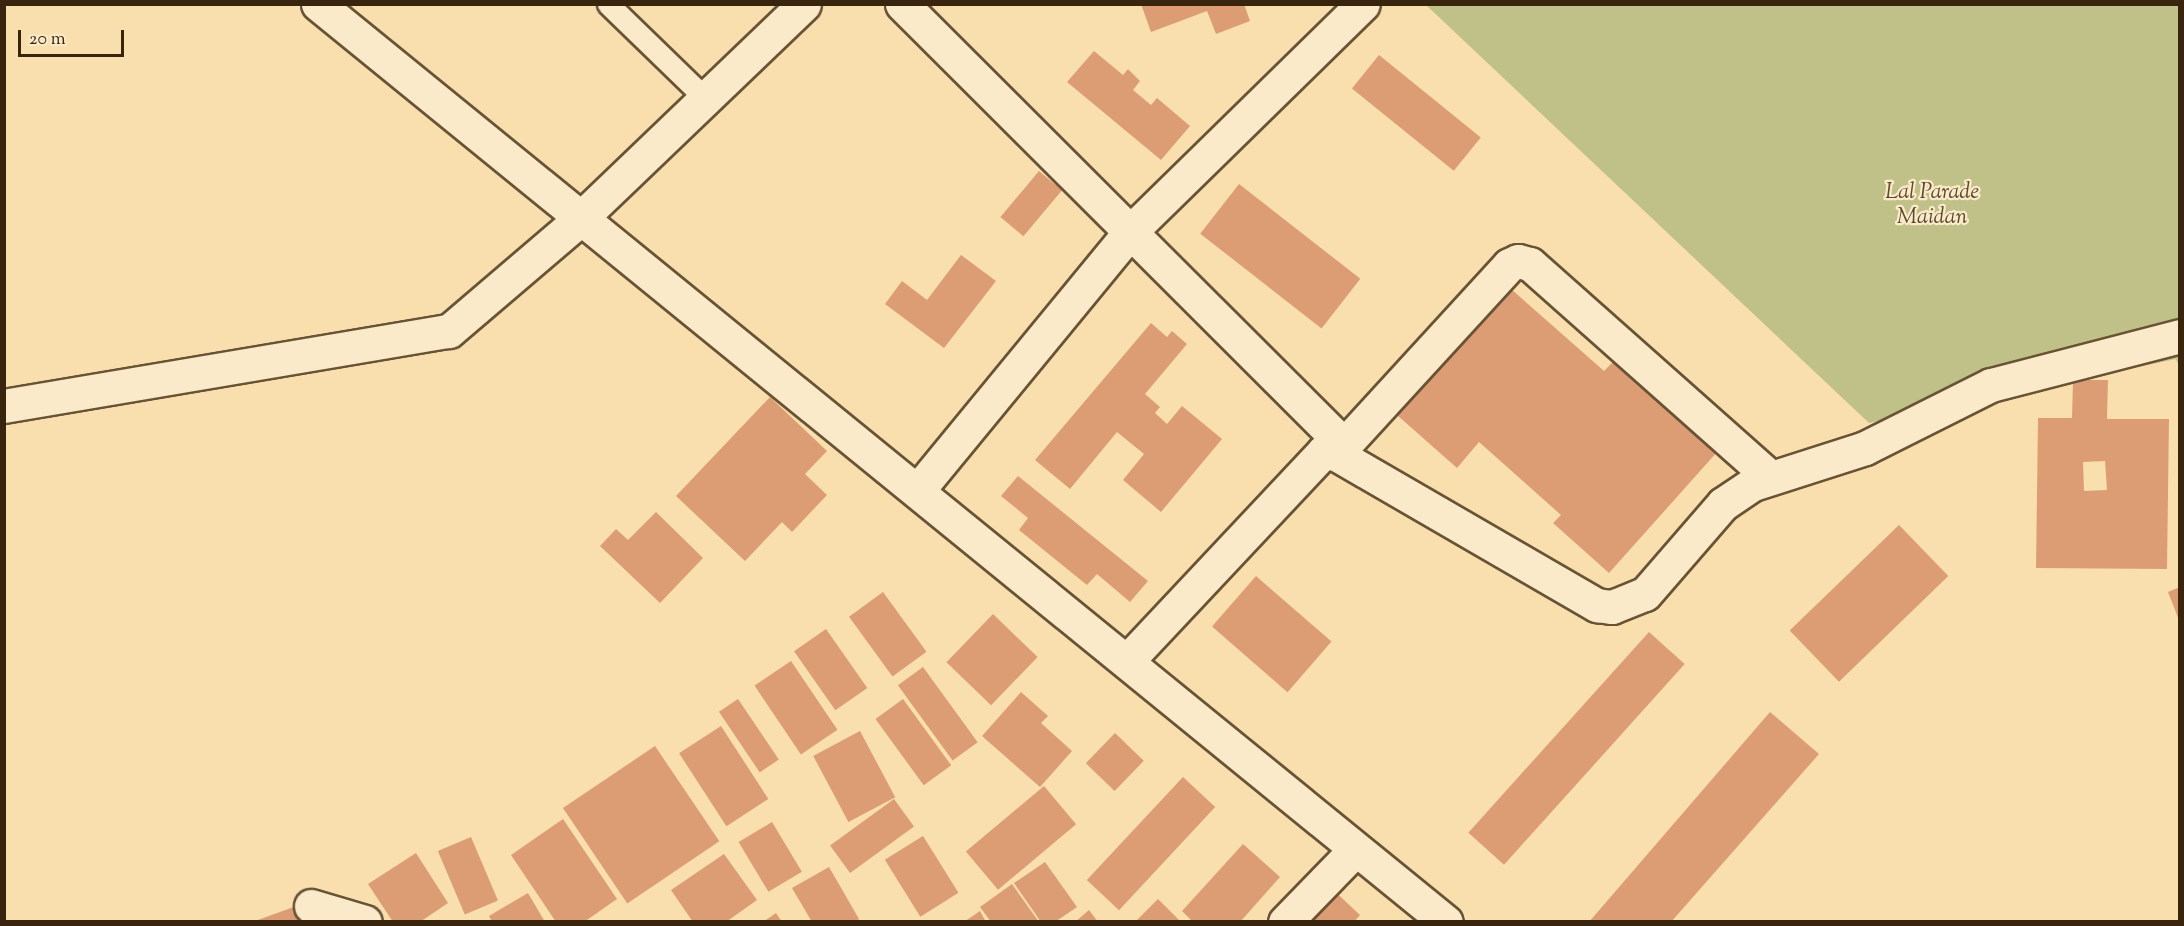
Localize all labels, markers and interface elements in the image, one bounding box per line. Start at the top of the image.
scale bar [21,18,128,56]
text: 20 m [29,27,66,53]
park label: Lal Parade Maidan [1885,180,1979,231]

